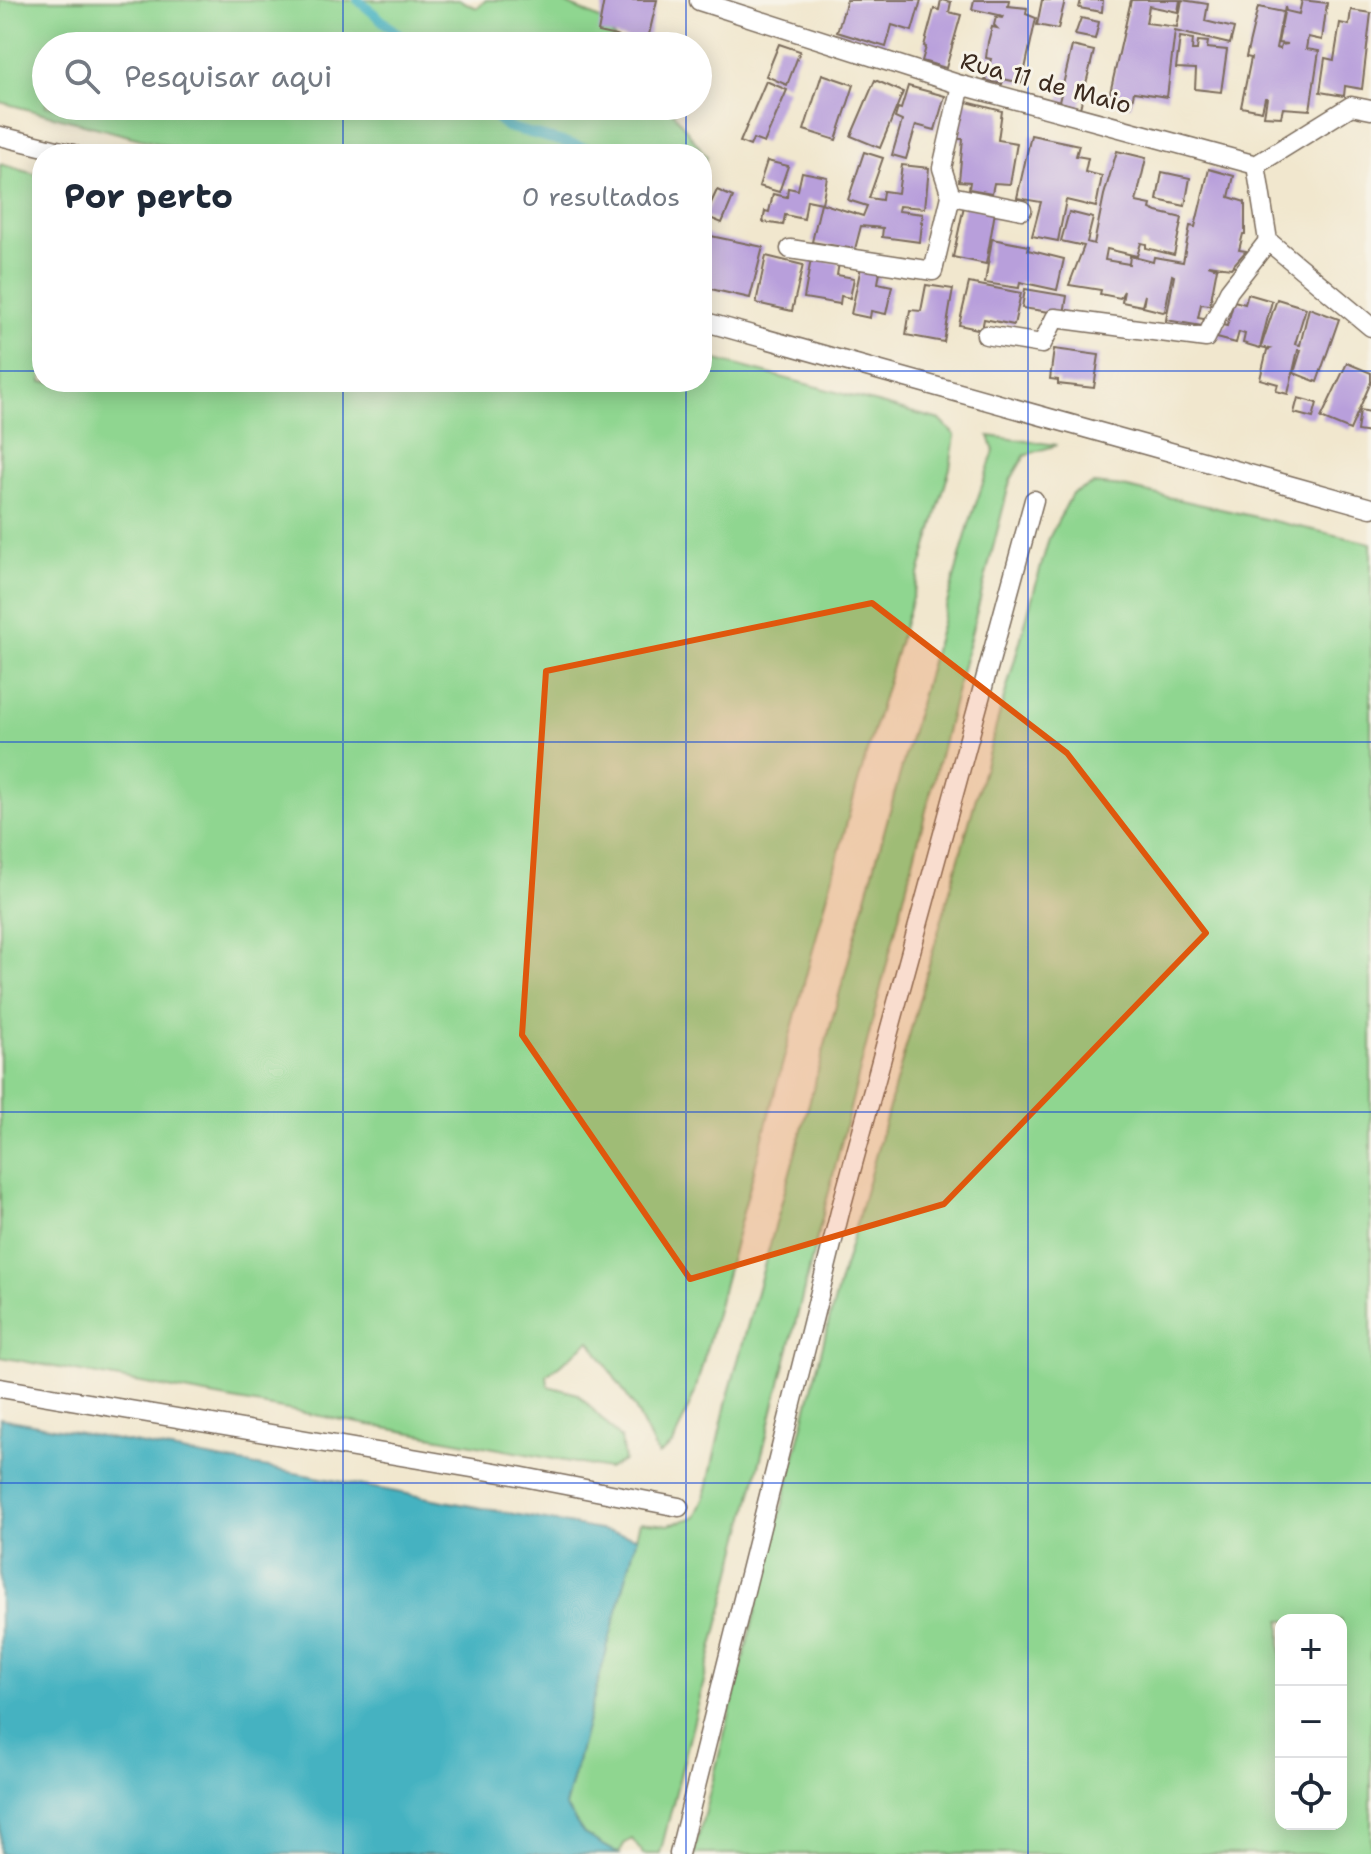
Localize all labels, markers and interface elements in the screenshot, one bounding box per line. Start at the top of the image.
search box [32,32,712,120]
street label: Rua 11 de Maio [957,45,1135,121]
icon: search [60,54,104,98]
text: Pesquisar aqui [124,56,333,97]
text: Por perto [64,173,233,219]
text: 0 resultados [521,179,680,214]
map controls [1275,1614,1347,1830]
button: + [1275,1614,1347,1686]
button: − [1275,1686,1347,1758]
button: locate [1275,1758,1347,1830]

